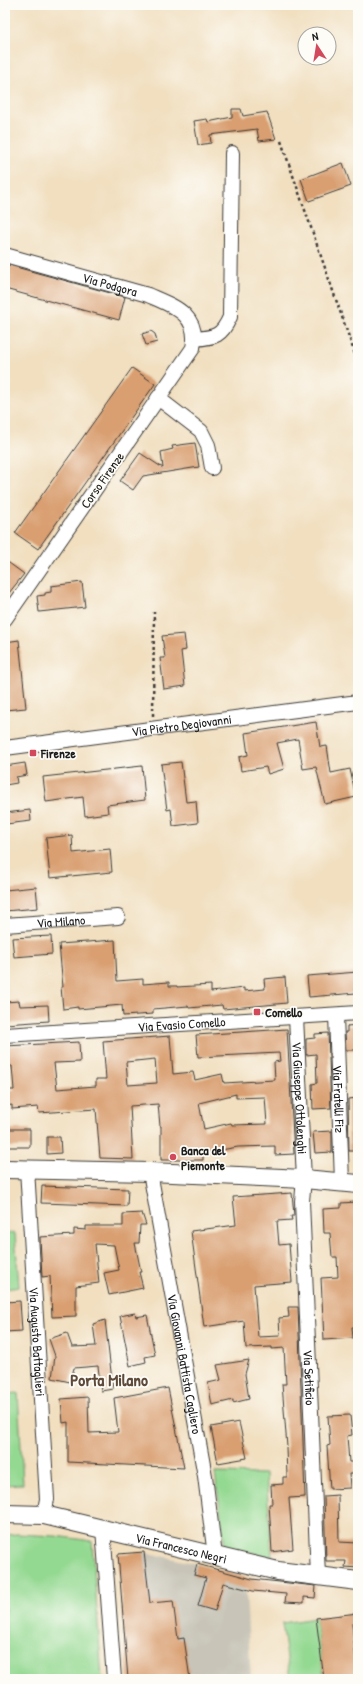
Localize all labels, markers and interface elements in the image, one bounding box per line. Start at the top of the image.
north arrow [297,26,337,66]
text: N [311,29,319,44]
street label: Via Podgora [81,268,139,301]
street label: Corso Firenze [76,448,128,512]
street label: Via Pietro Degiovanni [130,710,233,740]
place label: Firenze [40,744,76,762]
marker: Firenze [28,748,38,758]
street label: Via Milano [36,910,86,932]
place label: Comello [265,1003,303,1021]
marker: Comello [252,1007,262,1017]
street label: Via Evasio Comello [137,1012,226,1036]
street label: Via Giuseppe Ottolenghi [288,1041,312,1155]
street label: Via Fratelli Fiz [329,1065,349,1134]
place label: Banca del Piemonte [181,1141,226,1174]
marker: Banca del Piemonte [168,1152,178,1162]
street label: Via Augusto Battaglieri [25,1286,50,1397]
street label: Via Giovanni Battista Cagliero [163,1292,206,1435]
street label: Via Setificio [299,1350,320,1406]
district label: Porta Milano [70,1368,148,1391]
street label: Via Francesco Negri [133,1528,229,1567]

